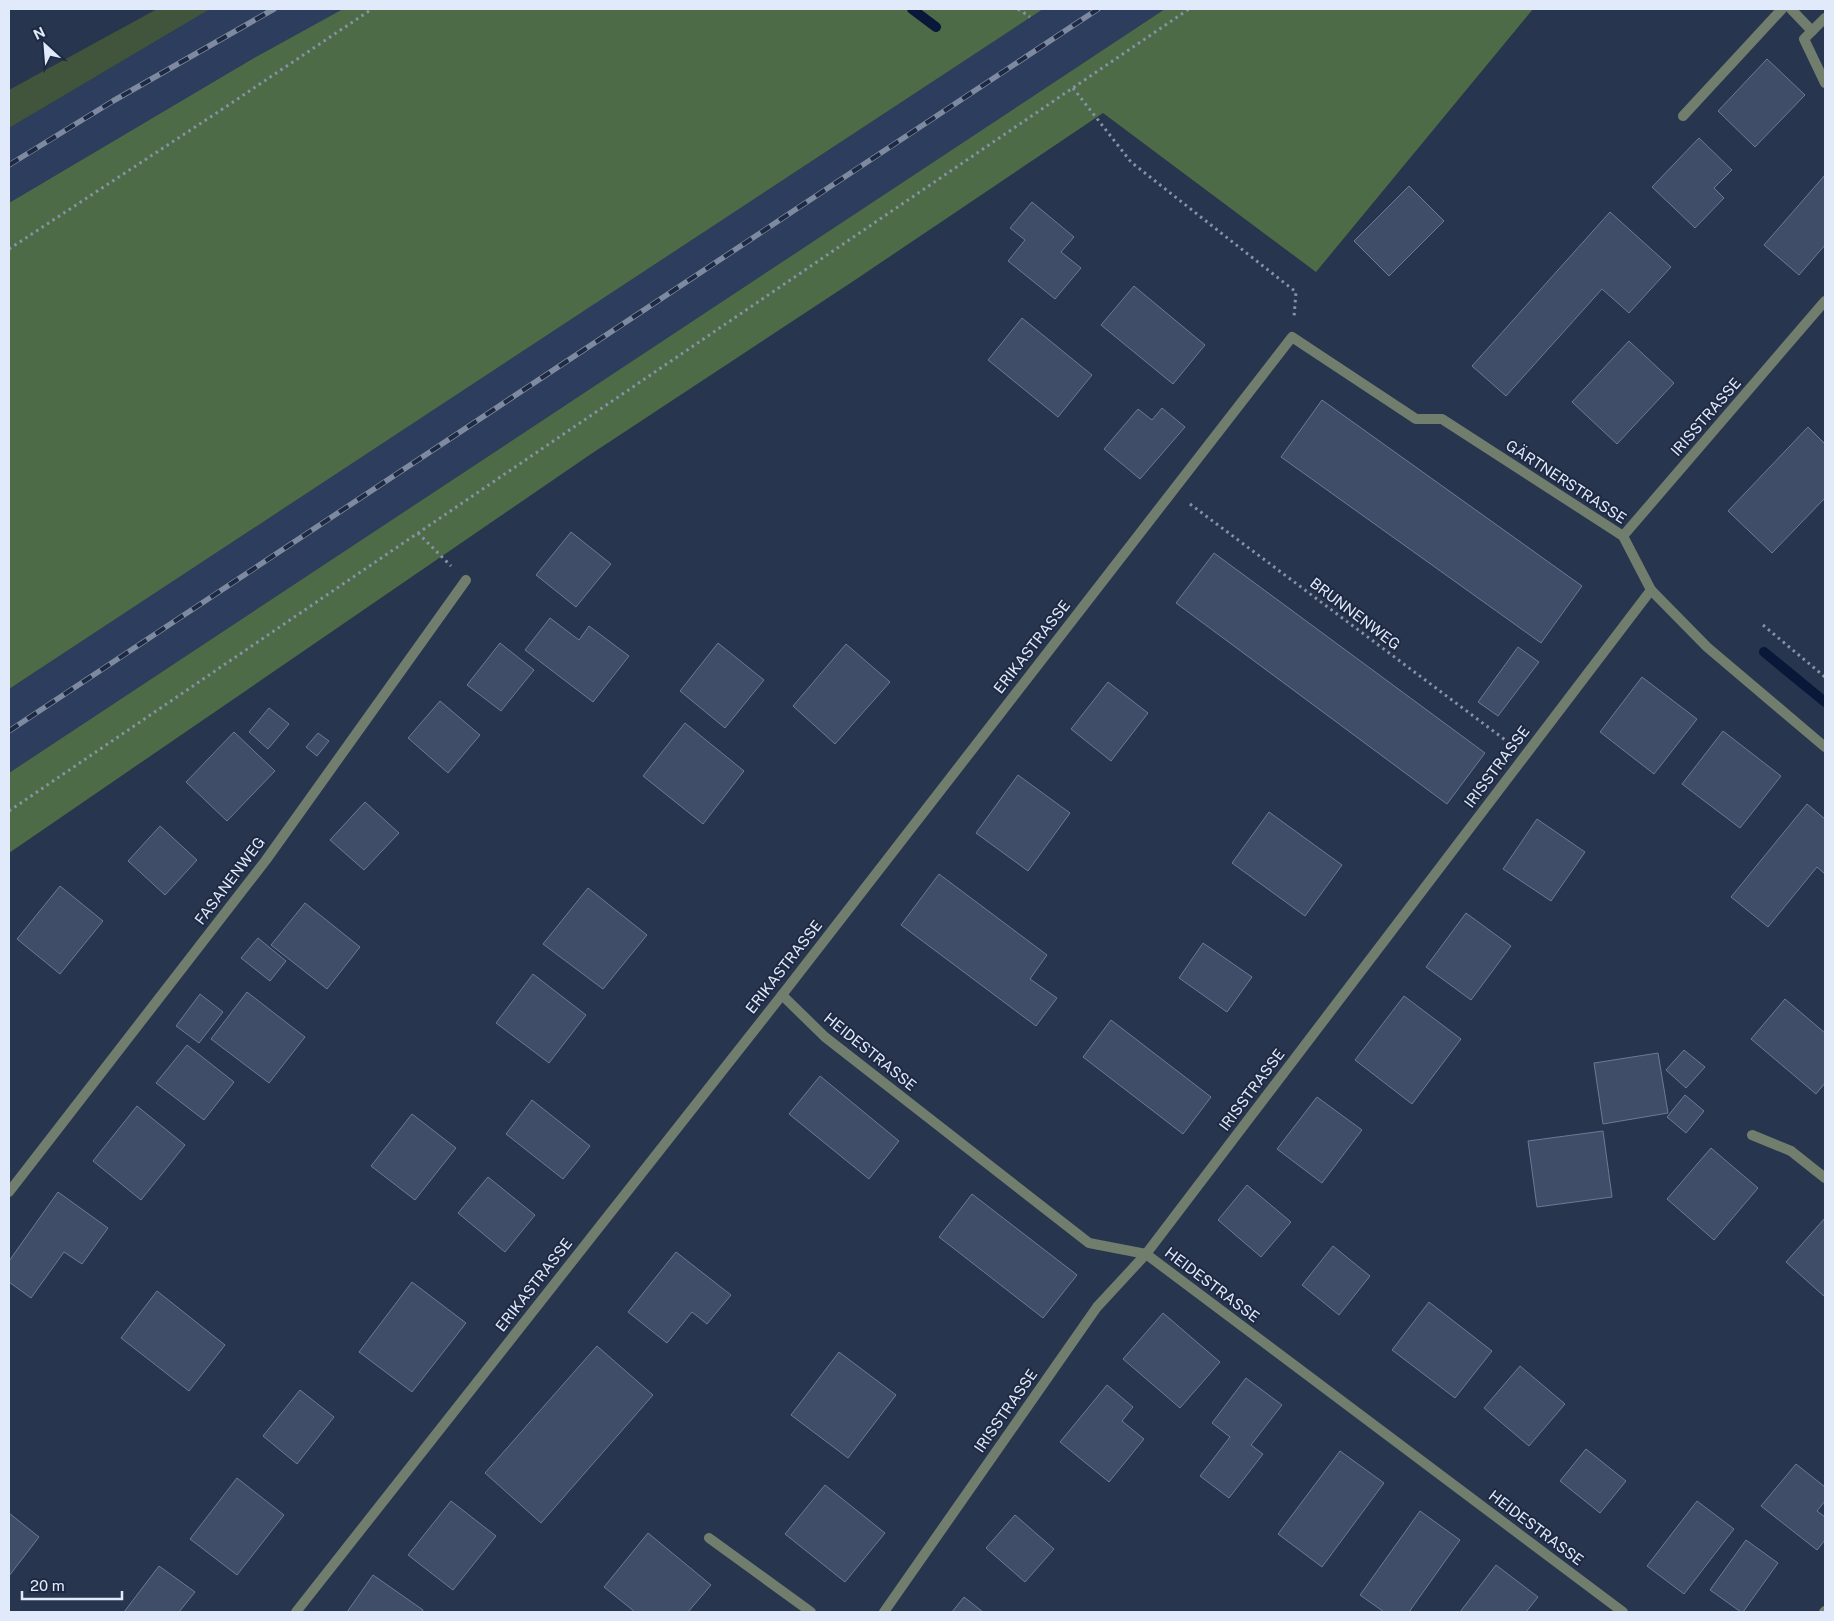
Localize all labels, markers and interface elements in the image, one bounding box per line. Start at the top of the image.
north arrow [20,20,70,70]
text: N [31,24,48,43]
street label: IRISSTRASSE [1667,374,1744,459]
street label: GÄRTNERSTRASSE [1503,436,1630,527]
street label: BRUNNENWEG [1307,574,1404,653]
street label: ERIKASTRASSE [990,597,1073,697]
street label: IRISSTRASSE [1460,723,1533,811]
street label: FASANENWEG [191,833,268,928]
street label: ERIKASTRASSE [742,917,825,1017]
street label: HEIDESTRASSE [821,1009,920,1094]
street label: IRISSTRASSE [1215,1046,1288,1134]
street label: ERIKASTRASSE [492,1235,575,1335]
street label: HEIDESTRASSE [1162,1244,1263,1326]
street label: IRISSTRASSE [971,1366,1041,1456]
street label: HEIDESTRASSE [1486,1487,1587,1569]
scale bar [22,1568,122,1600]
text: 20 m [30,1577,65,1594]

